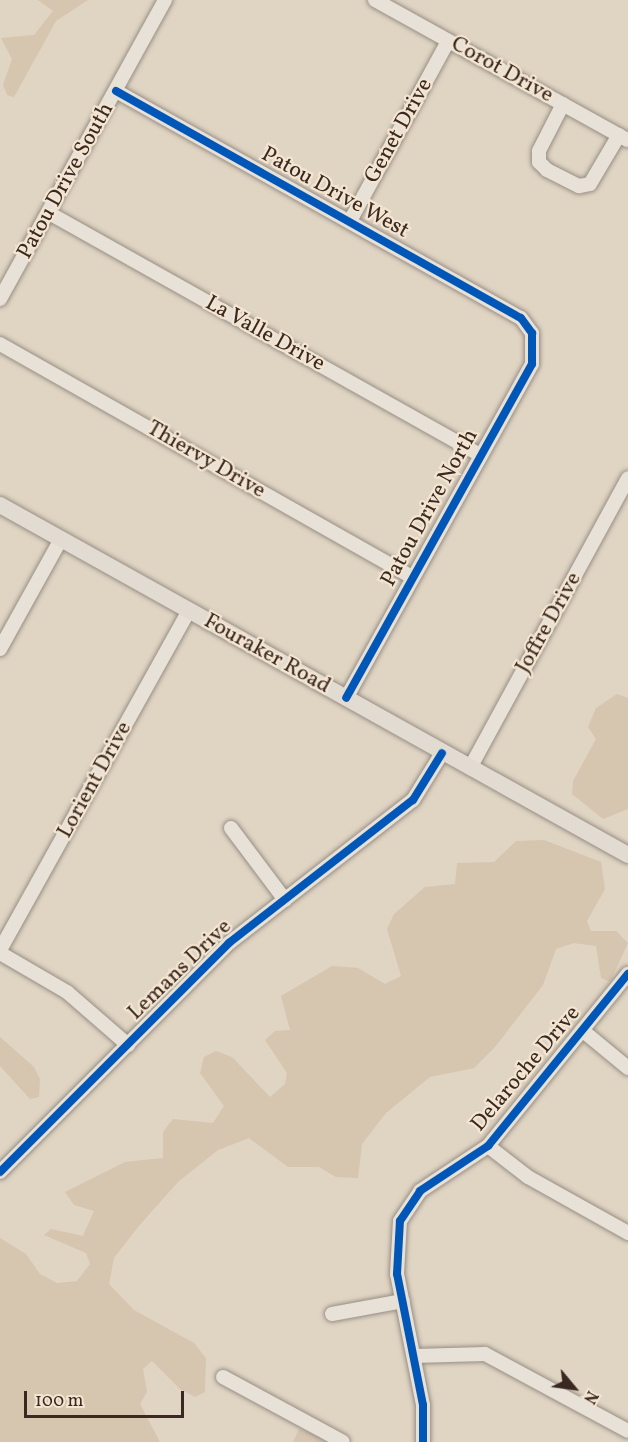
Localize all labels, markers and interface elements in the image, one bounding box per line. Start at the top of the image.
street label: Corot Drive [446,31,558,109]
street label: Genet Drive [359,74,439,188]
street label: Patou Drive South [12,98,120,264]
street label: Patou Drive West [256,141,414,245]
street label: La Valle Drive [200,290,330,378]
street label: Thiervy Drive [142,415,270,505]
street label: Patou Drive North [376,425,484,591]
street label: Joffre Drive [510,568,588,678]
street label: Fouraker Road [199,608,335,700]
street label: Lorient Drive [52,717,138,843]
street label: Lemans Drive [123,914,237,1026]
street label: Delaroche Drive [466,1001,586,1137]
north arrow [544,1358,604,1418]
scale bar [27,1379,188,1417]
text: N [577,1386,602,1407]
text: 100 m [35,1389,84,1414]

